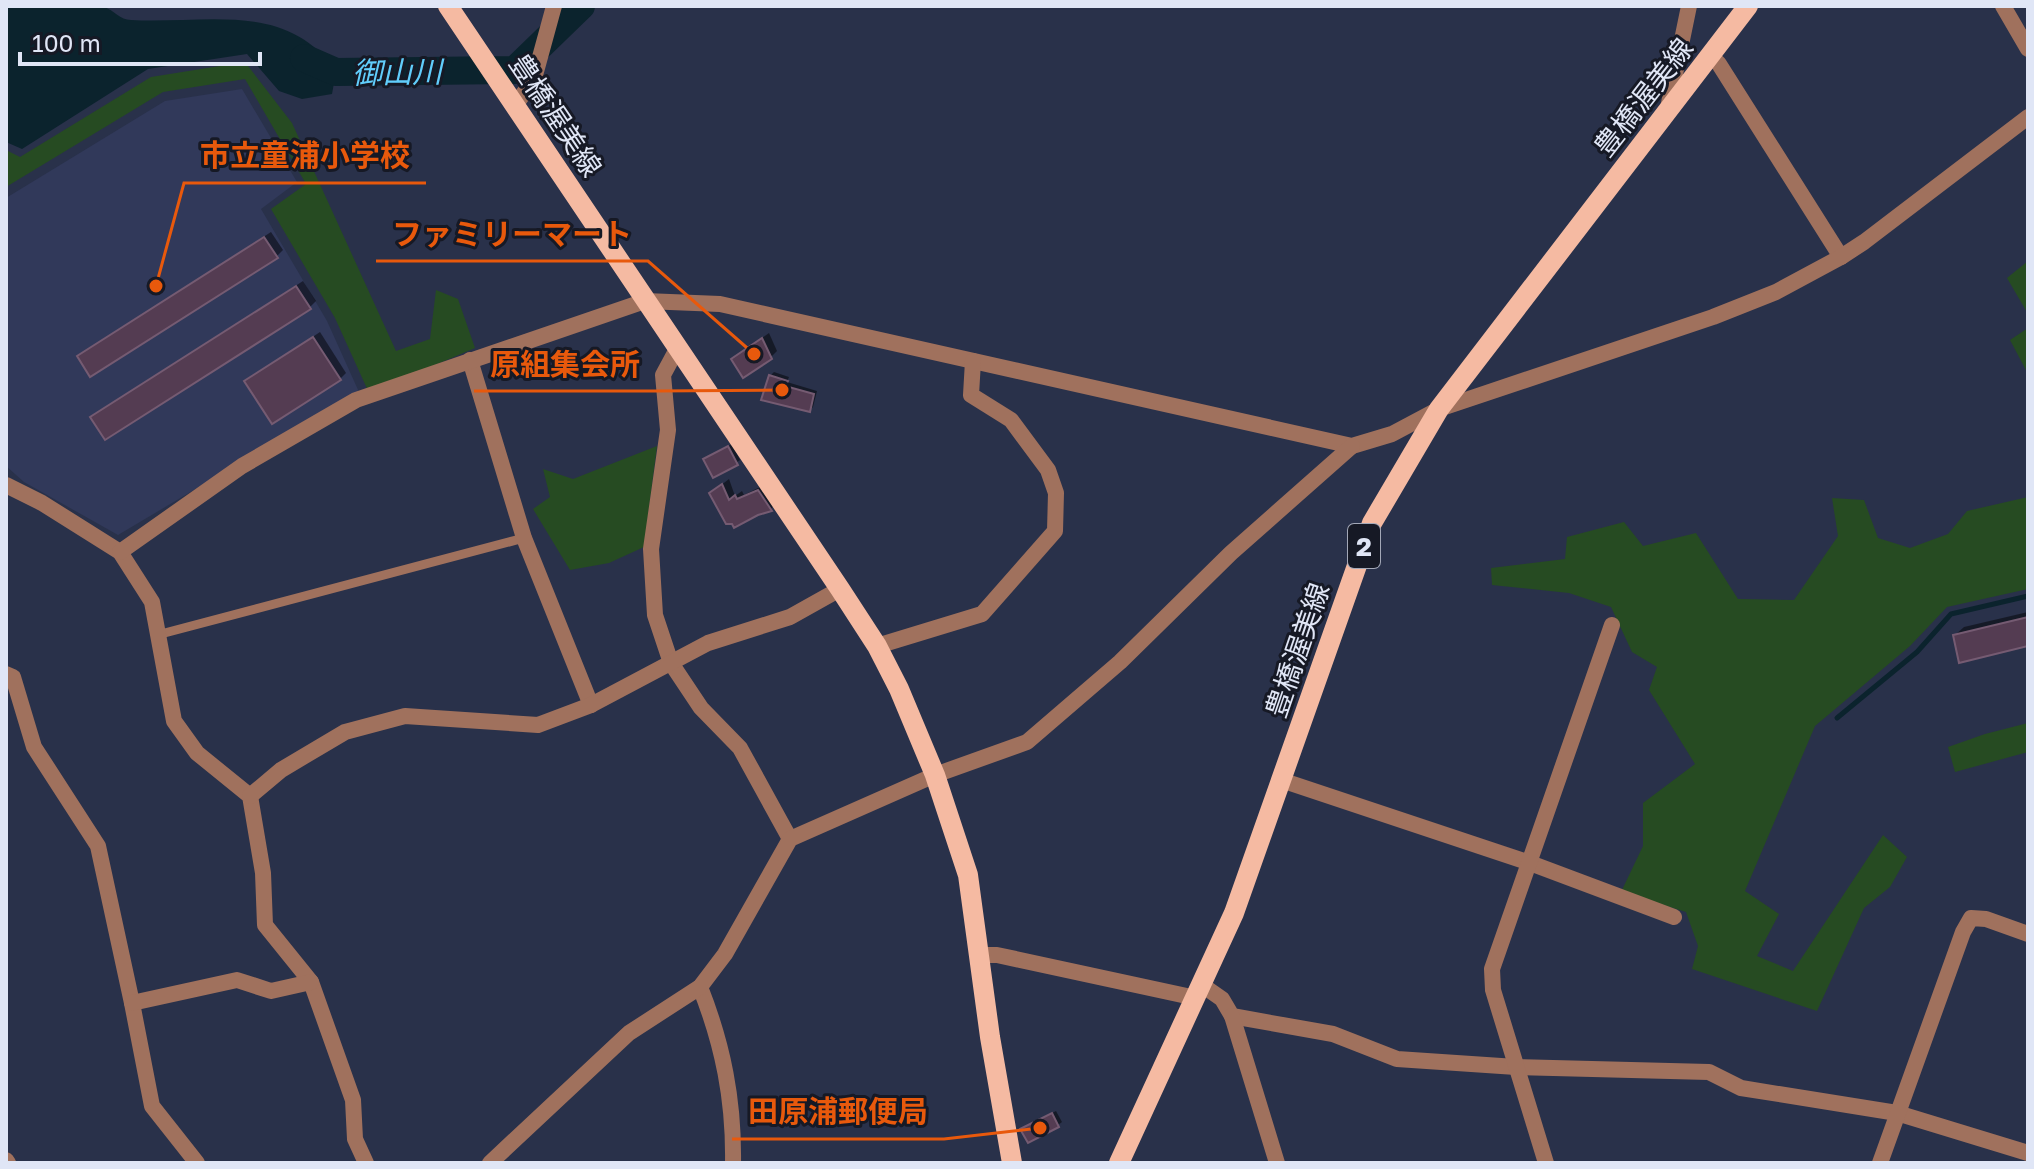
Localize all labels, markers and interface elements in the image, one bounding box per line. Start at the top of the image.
scale bar [20,16,260,66]
text: 100 m [32,28,101,57]
street label: 豊橋渥美線 [1587,32,1699,162]
street label: 豊橋渥美線 [503,48,609,182]
water label: 御山川 [352,53,445,91]
callout: 市立童浦小学校 [184,129,426,183]
text: 市立童浦小学校 [200,137,410,173]
callout: ファミリーマート [376,207,648,261]
text: ファミリーマート [392,216,632,252]
callout: 原組集会所 [474,337,656,391]
text: 原組集会所 [490,346,640,382]
road number: 2 [1348,524,1380,568]
street label: 豊橋渥美線 [1259,578,1335,722]
callout: 田原浦郵便局 [732,1085,944,1139]
text: 田原浦郵便局 [748,1093,928,1129]

